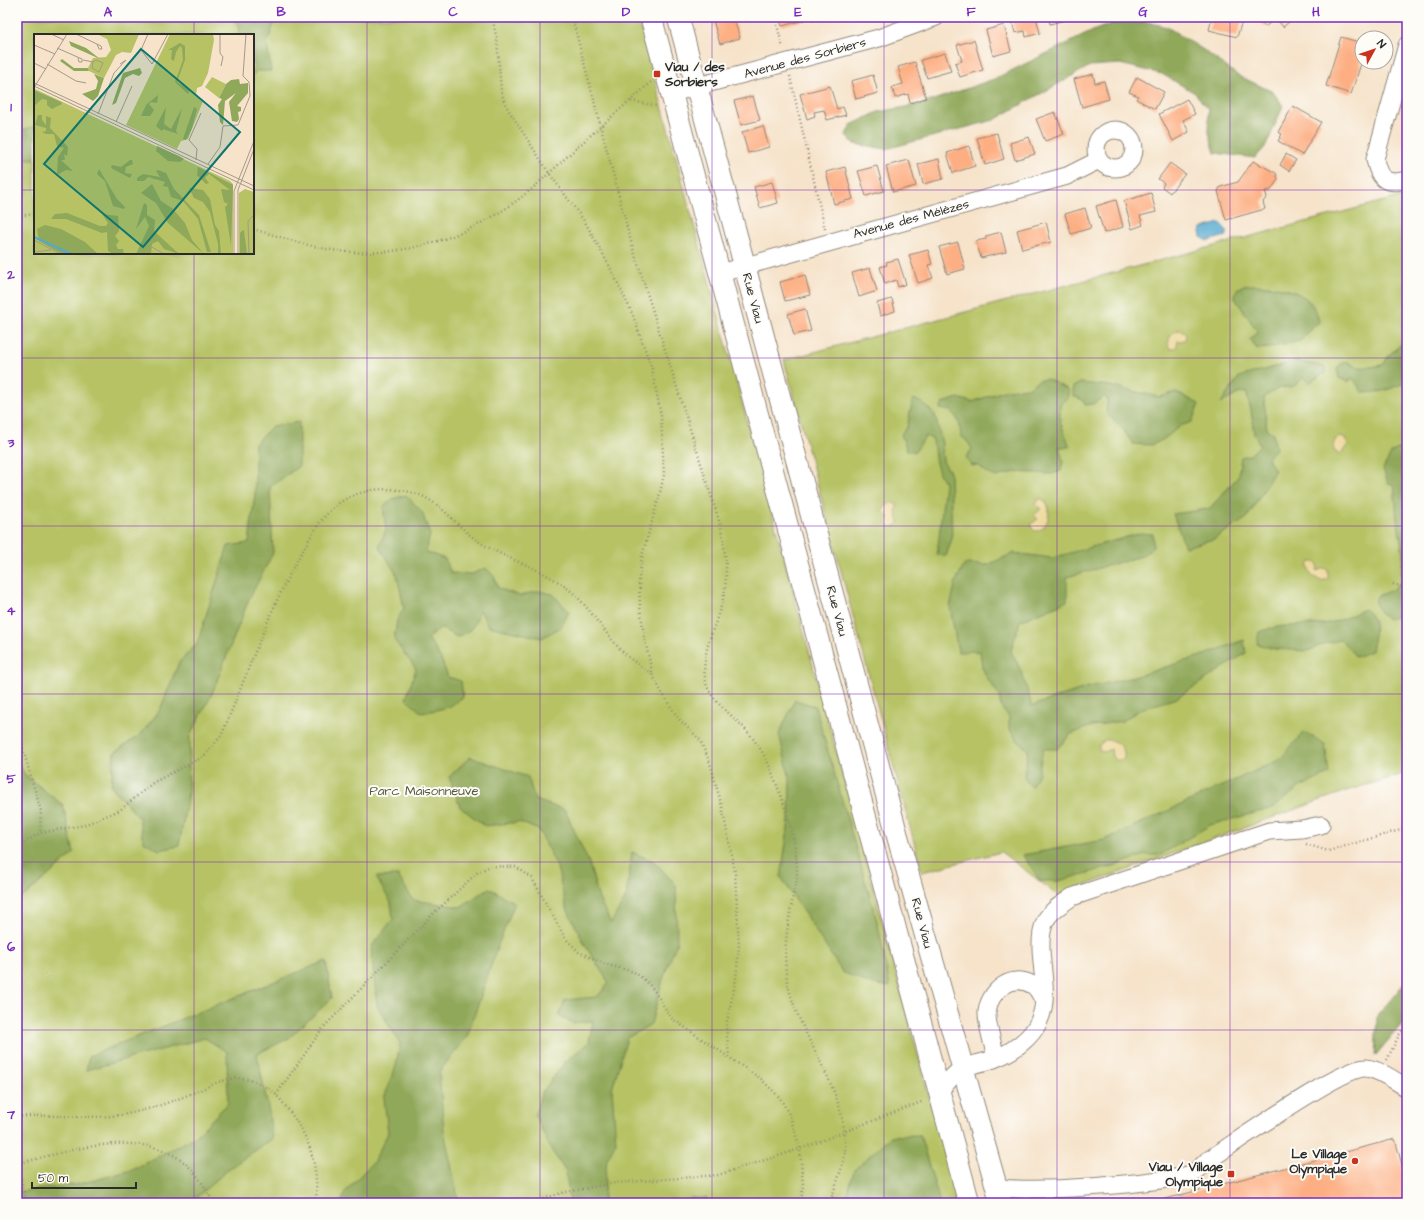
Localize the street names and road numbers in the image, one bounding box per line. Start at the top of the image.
street label: Avenue des Sorbiers [742,33,868,83]
street label: Avenue des Mélèzes [851,195,972,243]
street label: Rue Viau [738,271,768,326]
street label: Rue Viau [822,584,852,639]
street label: Rue Viau [907,896,937,951]

